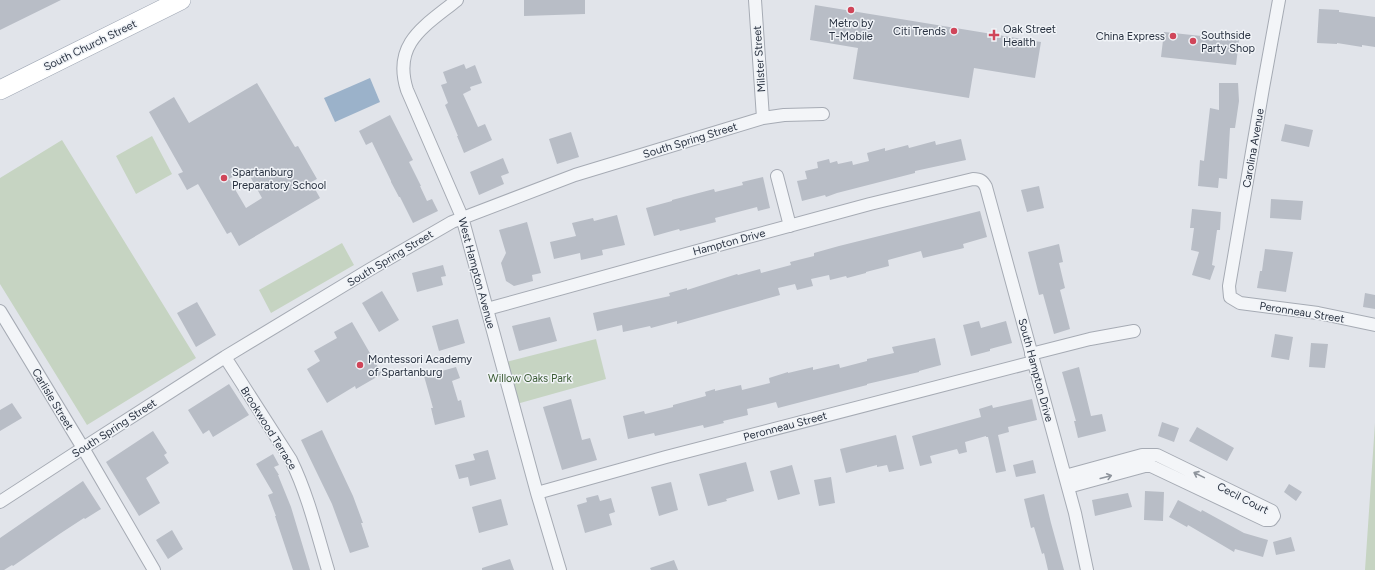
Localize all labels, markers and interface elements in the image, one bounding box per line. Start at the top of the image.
marker: Metro by T-Mobile [846,5,856,15]
street label: South Church Street [42,17,139,74]
place label: Metro by T-Mobile [829,17,873,43]
place label: Oak Street Health [1003,23,1056,49]
street label: Milster Street [751,25,768,93]
place label: Citi Trends [893,25,946,38]
marker: Citi Trends [949,26,959,36]
marker: Oak Street Health [988,29,1000,41]
place label: Southside Party Shop [1201,29,1256,55]
place label: China Express [1096,30,1165,43]
marker: China Express [1168,31,1178,41]
marker: Southside Party Shop [1188,36,1198,46]
street label: Carolina Avenue [1240,107,1267,189]
street label: South Spring Street [641,120,739,161]
place label: Spartanburg Preparatory School [232,166,326,192]
marker: Spartanburg Preparatory School [219,173,229,183]
street label: West Hampton Avenue [455,216,498,330]
street label: Hampton Drive [691,227,767,258]
street label: South Spring Street [345,228,436,289]
street label: Peronneau Street [1258,299,1345,326]
street label: South Hampton Drive [1015,317,1056,423]
place label: Montessori Academy of Spartanburg [368,353,472,379]
marker: Montessori Academy of Spartanburg [355,360,365,370]
street label: Carlisle Street [29,366,76,432]
park label: Willow Oaks Park [488,372,573,385]
street label: Brookwood Terrace [238,384,299,472]
street label: South Spring Street [70,396,159,461]
street label: Peronneau Street [742,409,828,444]
one-way arrow [1193,471,1205,478]
one-way arrow [1099,473,1112,480]
street label: Cecil Court [1215,480,1271,517]

